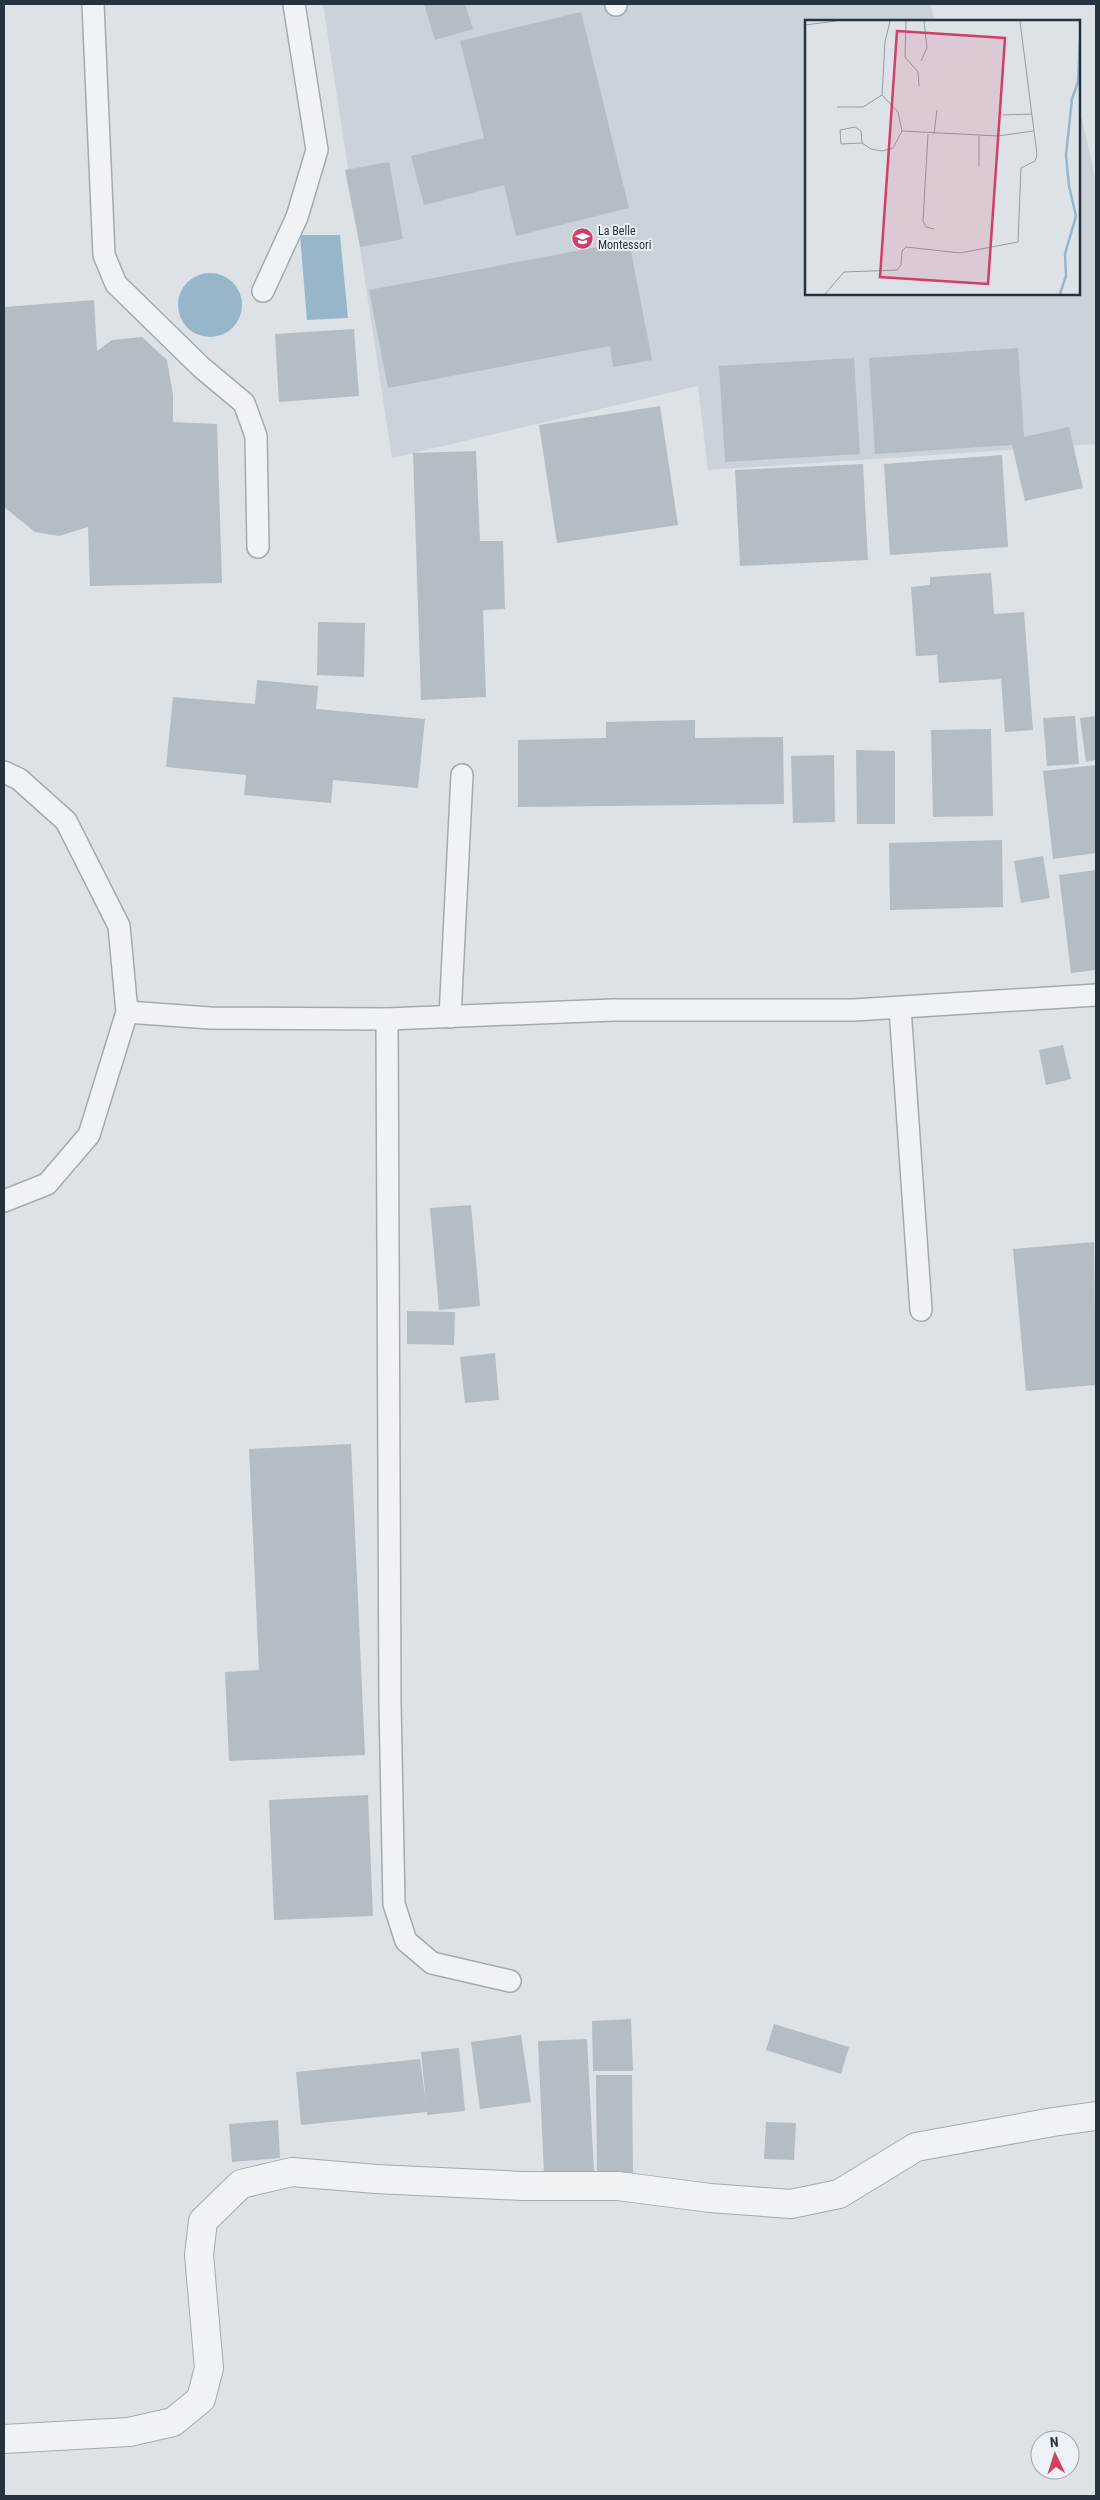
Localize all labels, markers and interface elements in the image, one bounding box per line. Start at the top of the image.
inset map [805,20,1080,295]
place label: La Belle Montessori [598,224,651,252]
school or university icon: La Belle Montessori [570,226,594,250]
north arrow [1030,2430,1080,2480]
text: N [1049,2434,1059,2450]

